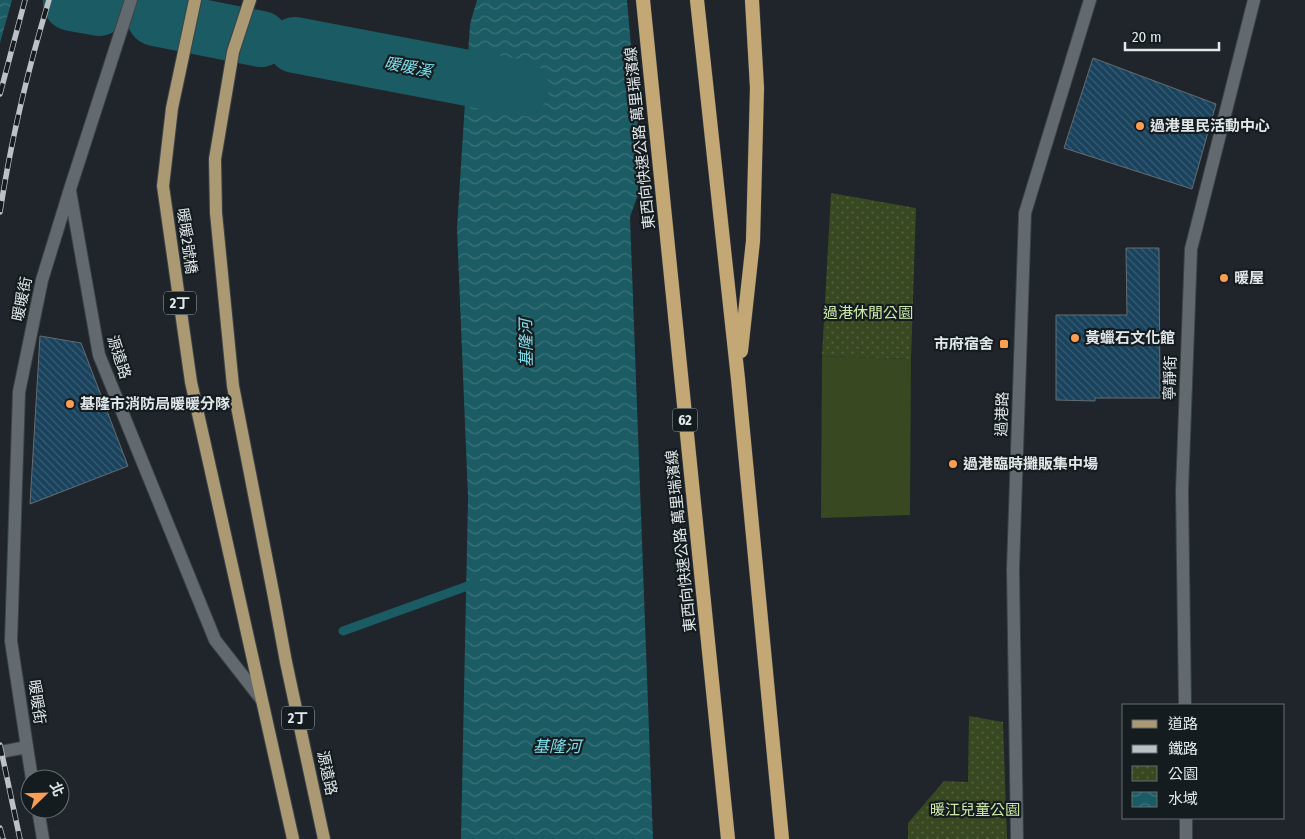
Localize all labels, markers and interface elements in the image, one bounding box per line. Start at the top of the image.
scale bar [1125,20,1219,52]
text: 20 m [1132,28,1162,46]
street label: 東西向快速公路 萬里瑞濱線 [621,46,659,230]
water label: 暖暖溪 [383,53,435,81]
place label: 過港里民活動中心 [1150,117,1270,135]
marker: 過港里民活動中心 [1134,120,1146,132]
street label: 暖暖2號橋 [173,207,201,275]
place label: 暖屋 [1234,269,1264,287]
marker: 暖屋 [1218,272,1230,284]
street label: 暖暖街 [9,275,35,323]
road number: 2丁 [164,292,196,314]
park label: 過港休閒公園 [823,304,913,322]
water label: 基隆河 [516,316,536,367]
place label: 黃蠟石文化館 [1085,329,1175,347]
marker: 黃蠟石文化館 [1069,332,1081,344]
street label: 源遠路 [103,333,135,381]
place label: 市府宿舍 [934,335,994,353]
marker: 市府宿舍 [998,338,1010,350]
street label: 寧靜街 [1160,355,1180,401]
street label: 過港路 [992,391,1012,437]
place label: 基隆市消防局暖暖分隊 [80,395,230,413]
marker: 基隆市消防局暖暖分隊 [64,398,76,410]
road number: 62 [672,408,698,432]
street label: 東西向快速公路 萬里瑞濱線 [662,449,700,633]
place label: 過港臨時攤販集中場 [963,455,1098,473]
marker: 過港臨時攤販集中場 [947,458,959,470]
street label: 暖暖街 [25,678,49,726]
legend [1122,704,1285,819]
road number: 2丁 [282,706,314,730]
text: 道路 [1168,715,1198,733]
water label: 基隆河 [533,737,584,756]
text: 鐵路 [1168,740,1198,758]
street label: 源遠路 [314,749,340,797]
text: 公園 [1168,765,1198,783]
north arrow [20,769,70,819]
text: 北 [46,779,67,799]
text: 水域 [1168,790,1198,808]
park label: 暖江兒童公園 [930,801,1020,819]

